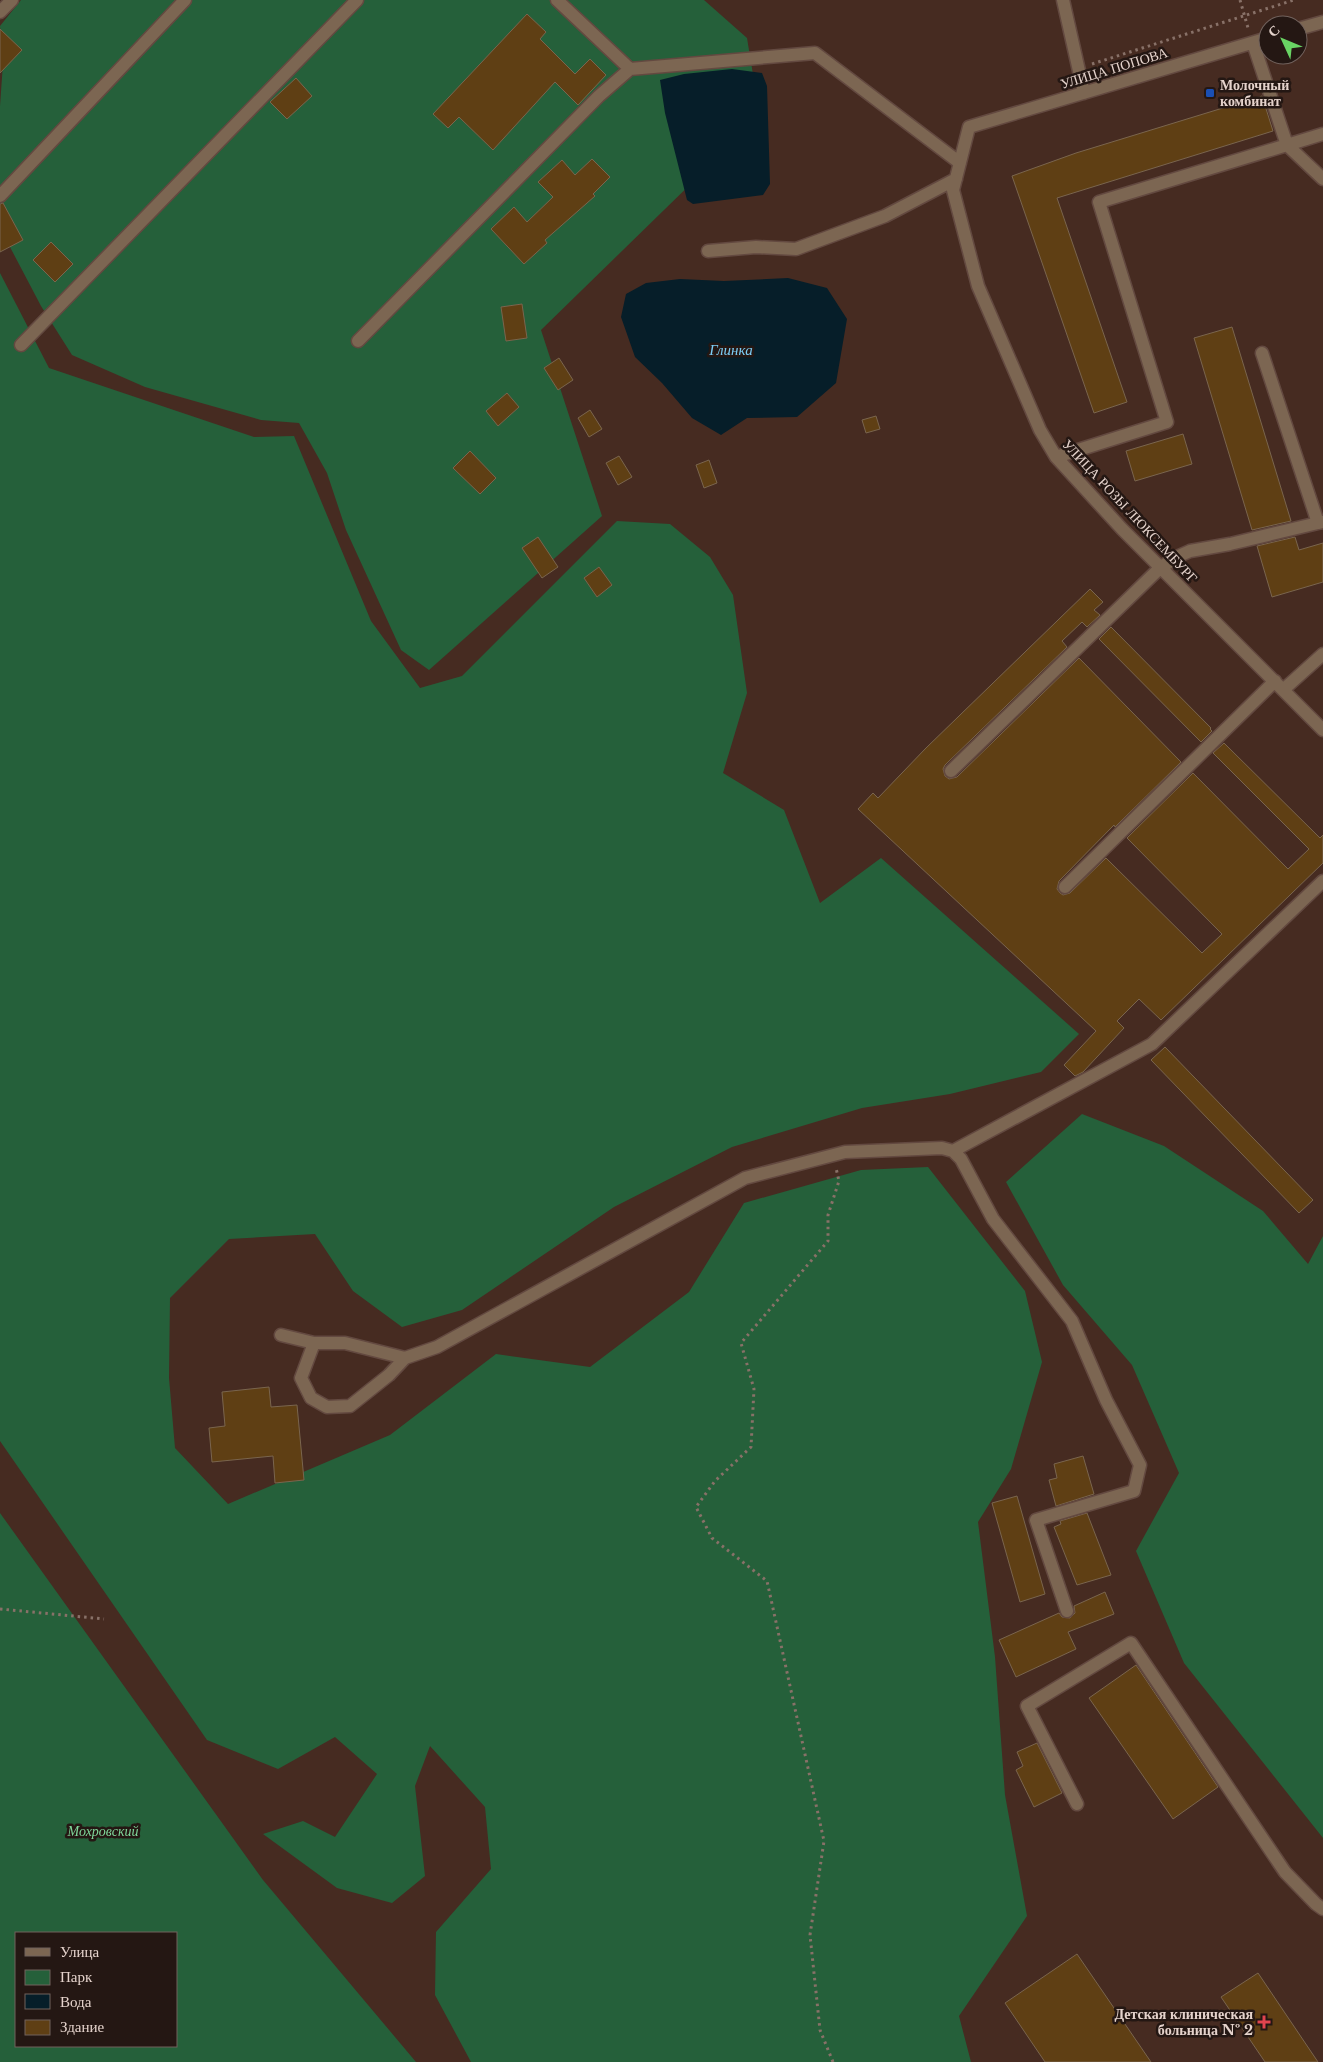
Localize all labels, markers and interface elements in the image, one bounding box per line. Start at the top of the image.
north arrow [1258,15,1308,65]
text: С [1264,21,1284,41]
street label: УЛИЦА ПОПОВА [1058,43,1171,93]
place label: Молочный комбинат [1220,76,1289,110]
marker: Молочный комбинат [1204,87,1216,99]
water label: Глинка [708,340,753,359]
street label: УЛИЦА РОЗЫ ЛЮКСЕМБУРГ [1059,435,1201,587]
park label: Мохровский [66,1822,139,1840]
legend [15,1932,178,2047]
text: Улица [60,1942,99,1961]
text: Парк [60,1967,93,1986]
text: Вода [60,1992,92,2011]
place label: Детская клиническая больница № 2 [1115,2005,1253,2039]
marker: Детская клиническая больница № 2 [1257,2015,1271,2029]
text: Здание [60,2017,104,2036]

